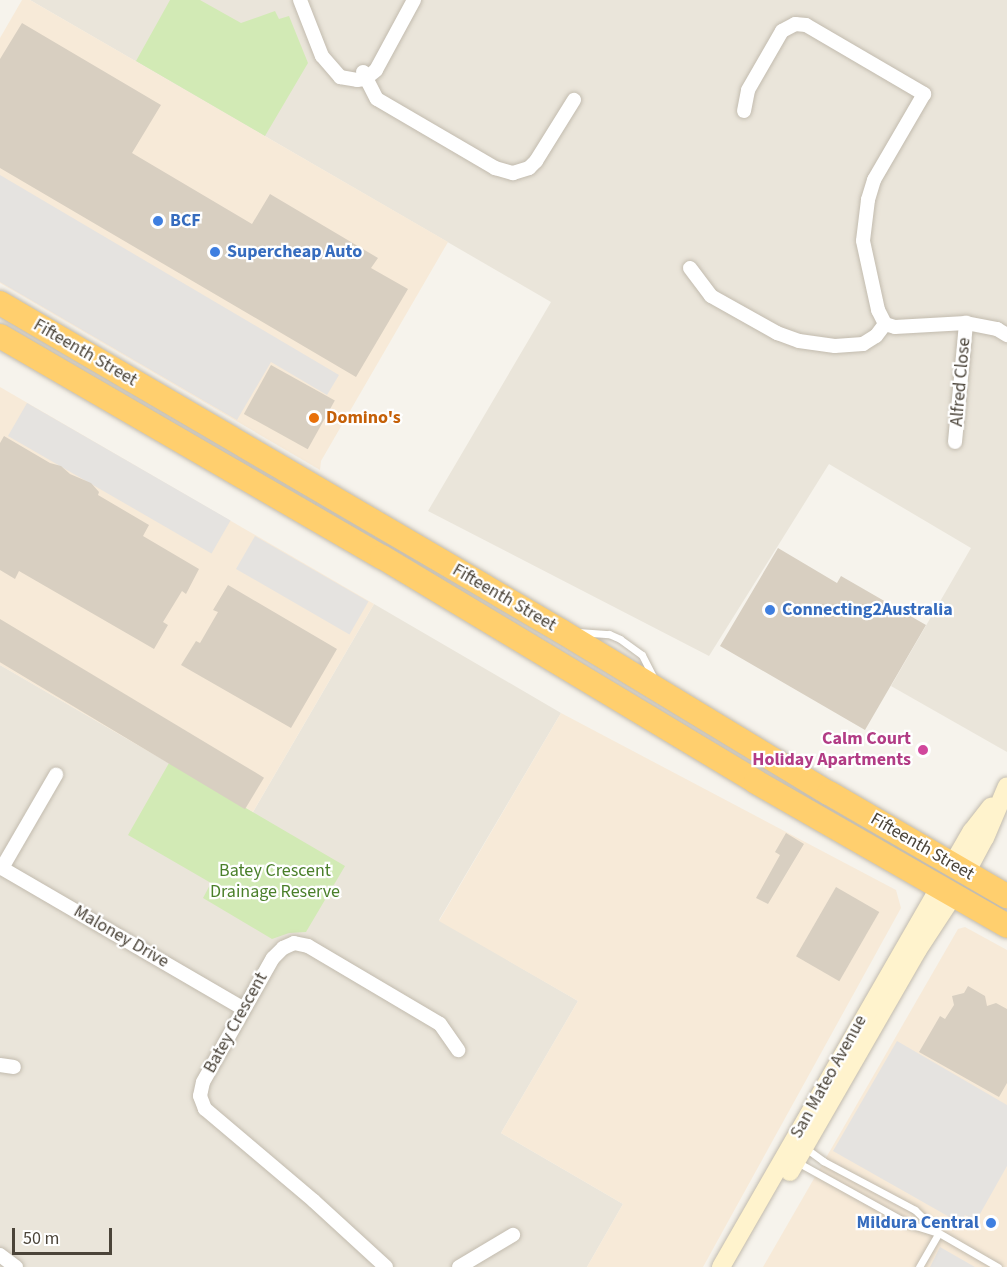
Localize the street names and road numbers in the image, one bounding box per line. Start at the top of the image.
street label: Fifteenth Street [29,315,141,391]
street label: Alfred Close [946,337,976,427]
street label: Fifteenth Street [448,560,560,636]
street label: Fifteenth Street [866,809,978,885]
street label: Maloney Drive [70,901,172,973]
street label: Batey Crescent [199,969,273,1077]
street label: San Mateo Avenue [786,1012,872,1142]

